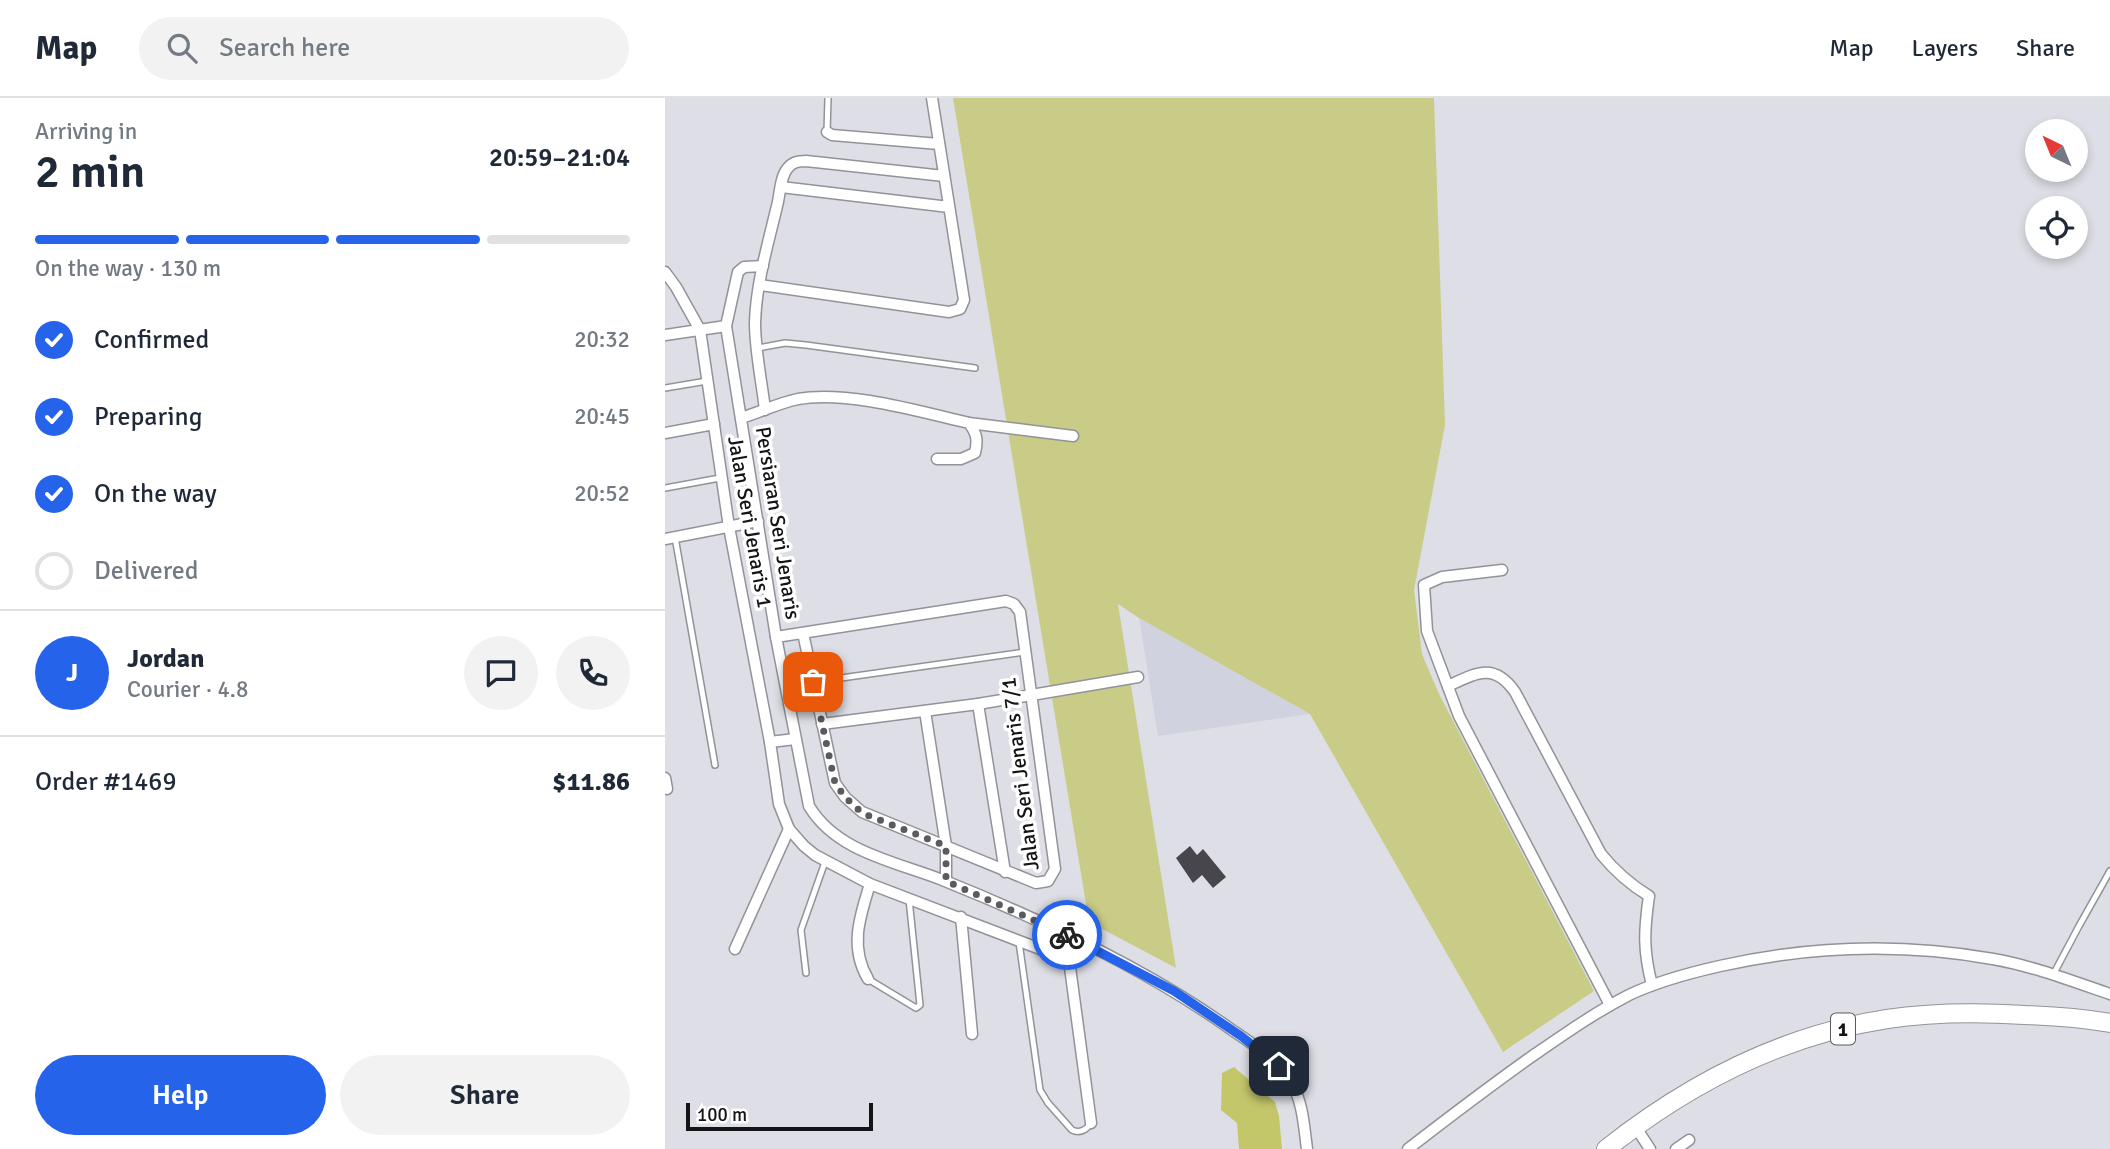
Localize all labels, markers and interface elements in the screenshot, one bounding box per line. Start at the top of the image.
search box [139,17,629,80]
text: Map [35,28,97,69]
icon: search [163,29,201,67]
text: Search here [219,32,350,64]
text: Map [1829,33,1874,63]
text: Layers [1912,33,1978,63]
text: Share [2016,33,2075,63]
text: Arriving in [35,117,137,146]
north arrow [2025,119,2088,182]
map controls [2025,119,2088,259]
text: 20:59–21:04 [489,142,630,174]
text: 2 min [35,144,145,200]
button: locate [2025,196,2088,259]
text: On the way · 130 m [35,254,221,283]
icon: check [35,321,73,359]
text: Confirmed [94,324,209,356]
text: 20:32 [574,325,630,354]
icon: check [35,398,73,436]
text: Preparing [94,401,202,433]
text: 20:45 [574,402,630,431]
street label: Persiaran Seri Jenaris [750,425,806,621]
street label: Jalan Seri Jenaris 1 [722,434,778,610]
icon: check [35,475,73,513]
text: On the way [94,478,217,510]
text: 20:52 [574,479,630,508]
text: Delivered [94,555,199,587]
button: chat [464,636,538,710]
button: phone [556,636,630,710]
text: Jordan [127,643,204,675]
pin [783,652,843,712]
text: J [66,657,78,689]
icon: bag [794,663,832,701]
text: Courier · 4.8 [127,675,248,704]
street label: Jalan Seri Jenaris 7/1 [995,676,1045,872]
text: Order #1469 [35,766,176,798]
text: $11.86 [552,766,630,798]
courier [1032,900,1102,970]
icon: bike [1048,916,1086,954]
road number: 1 [1831,1014,1855,1044]
pin [1249,1036,1309,1096]
icon: home [1260,1047,1298,1085]
button: Help [35,1055,326,1135]
button: Share [340,1055,630,1135]
scale bar [686,1100,873,1132]
text: 100 m [697,1103,747,1127]

